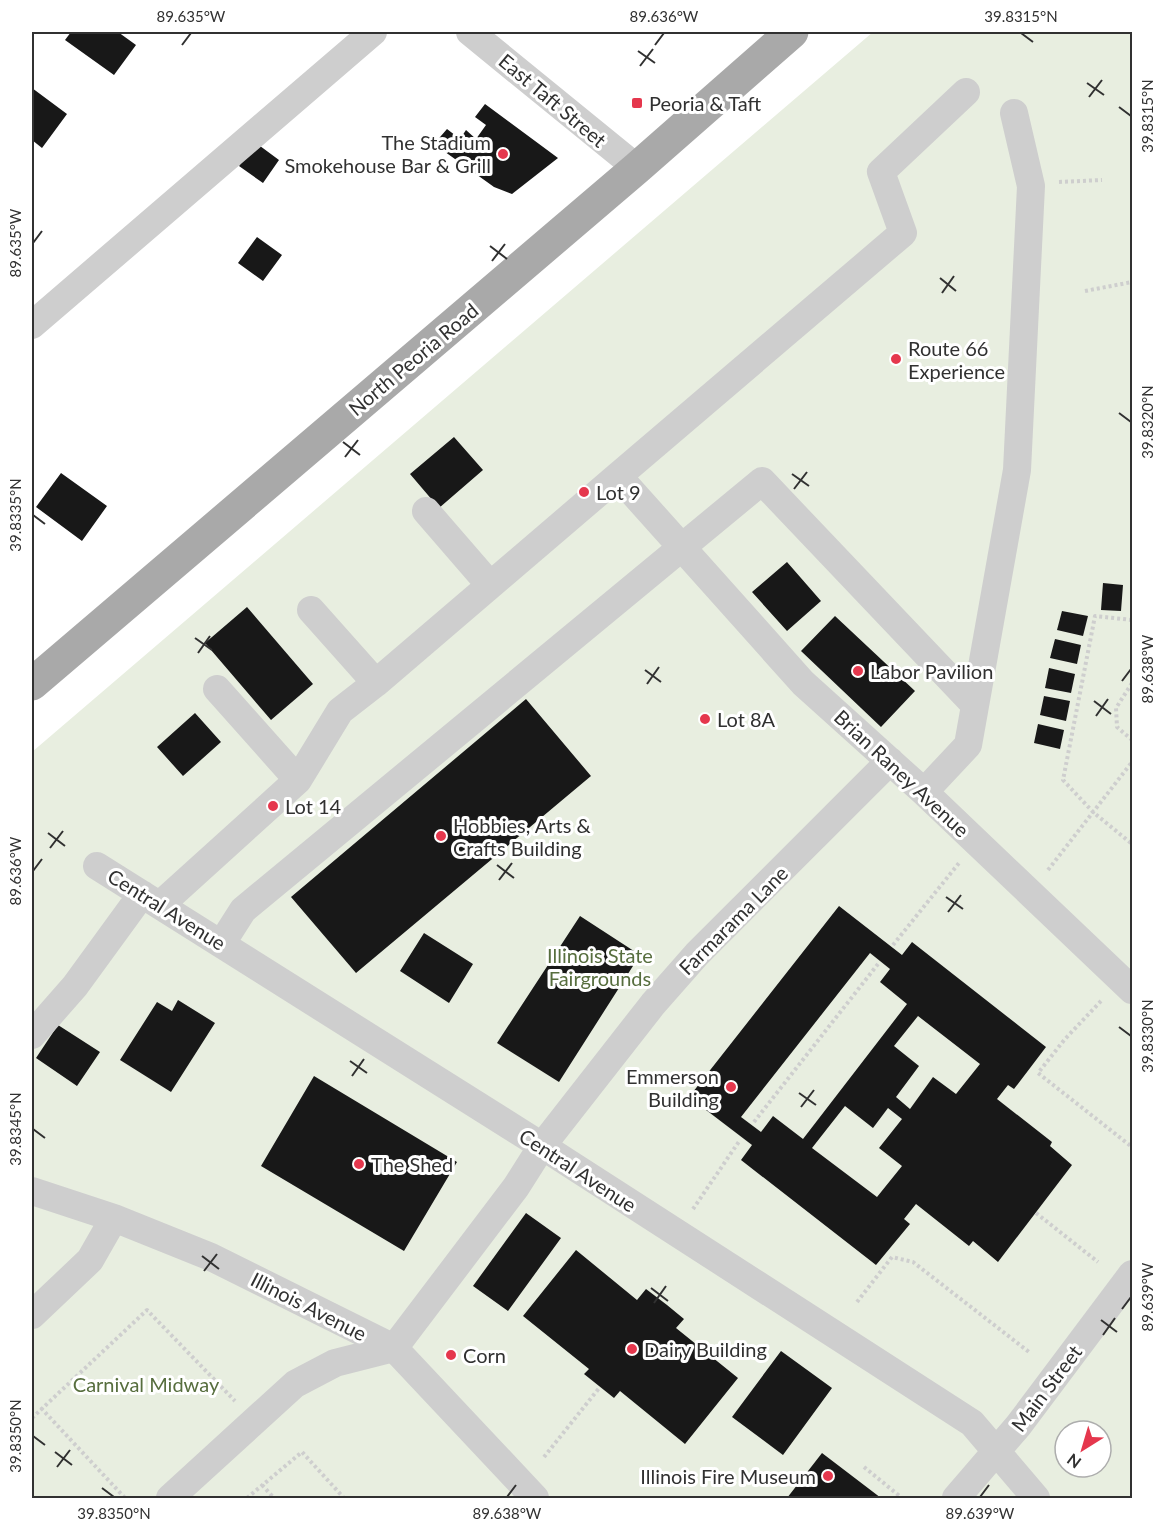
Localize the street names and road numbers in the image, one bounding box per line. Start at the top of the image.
street label: East Taft Street [495,48,611,152]
street label: North Peoria Road [343,298,483,420]
street label: Brian Raney Avenue [830,704,974,842]
street label: Farmarama Lane [674,861,792,979]
street label: Central Avenue [104,863,230,955]
street label: Central Avenue [515,1123,641,1217]
street label: Illinois Avenue [247,1267,371,1345]
street label: Main Street [1006,1340,1086,1436]

